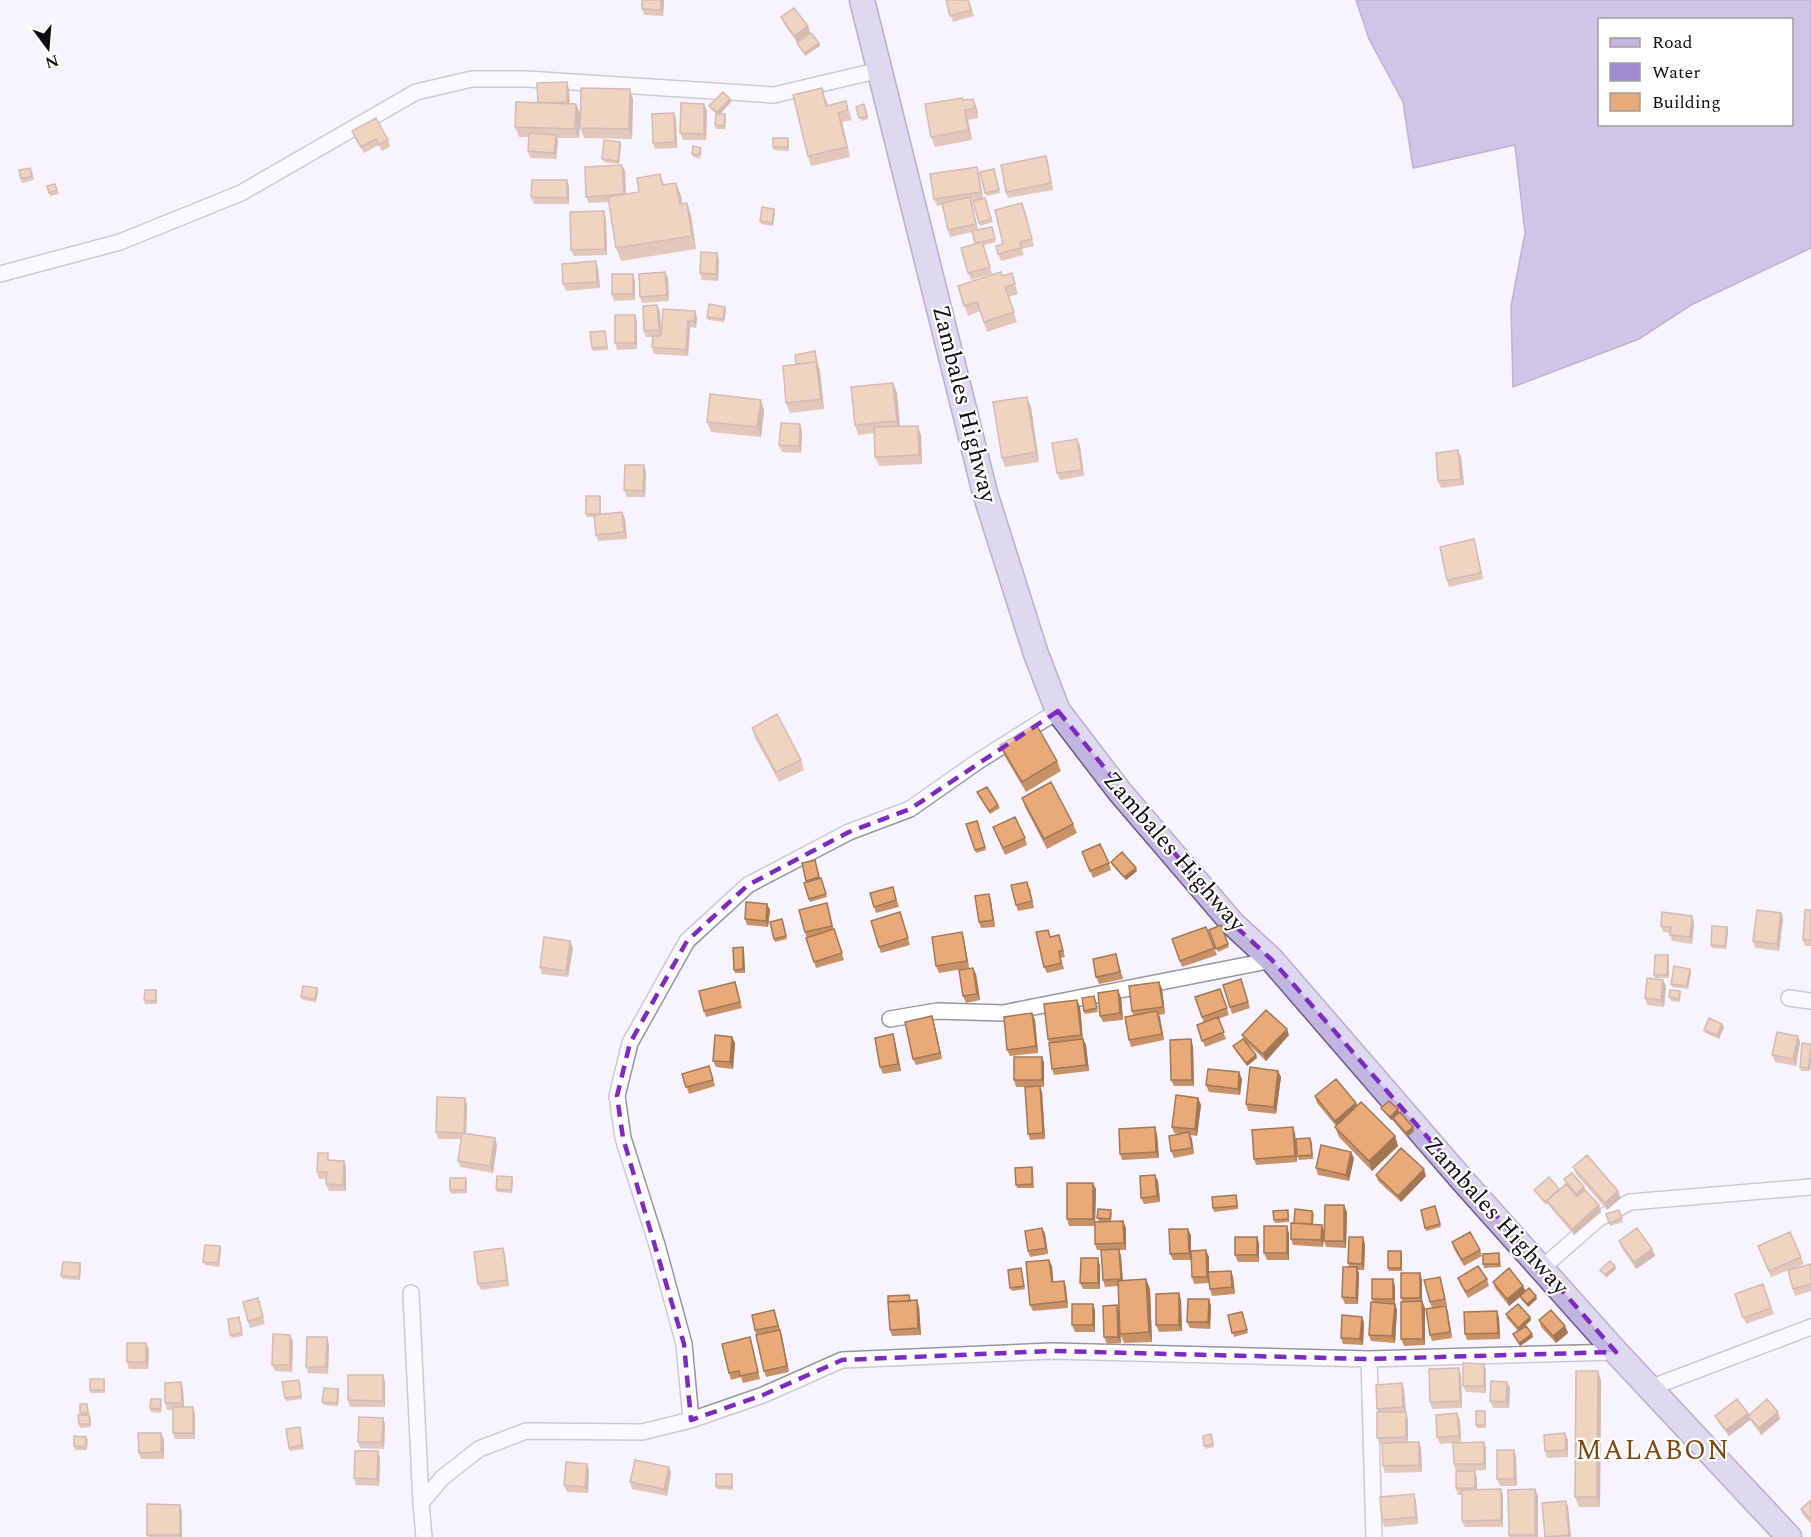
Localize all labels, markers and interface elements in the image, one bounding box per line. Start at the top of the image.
north arrow [18,18,78,78]
legend [1598,18,1793,126]
text: Road [1652,29,1693,56]
text: N [42,48,61,75]
text: Water [1652,59,1700,86]
text: Building [1652,89,1721,116]
street label: Zambales Highway [922,301,1006,508]
street label: Zambales Highway [1094,764,1255,941]
street label: Zambales Highway [1415,1129,1578,1304]
district label: MALABON [1576,1430,1730,1472]

